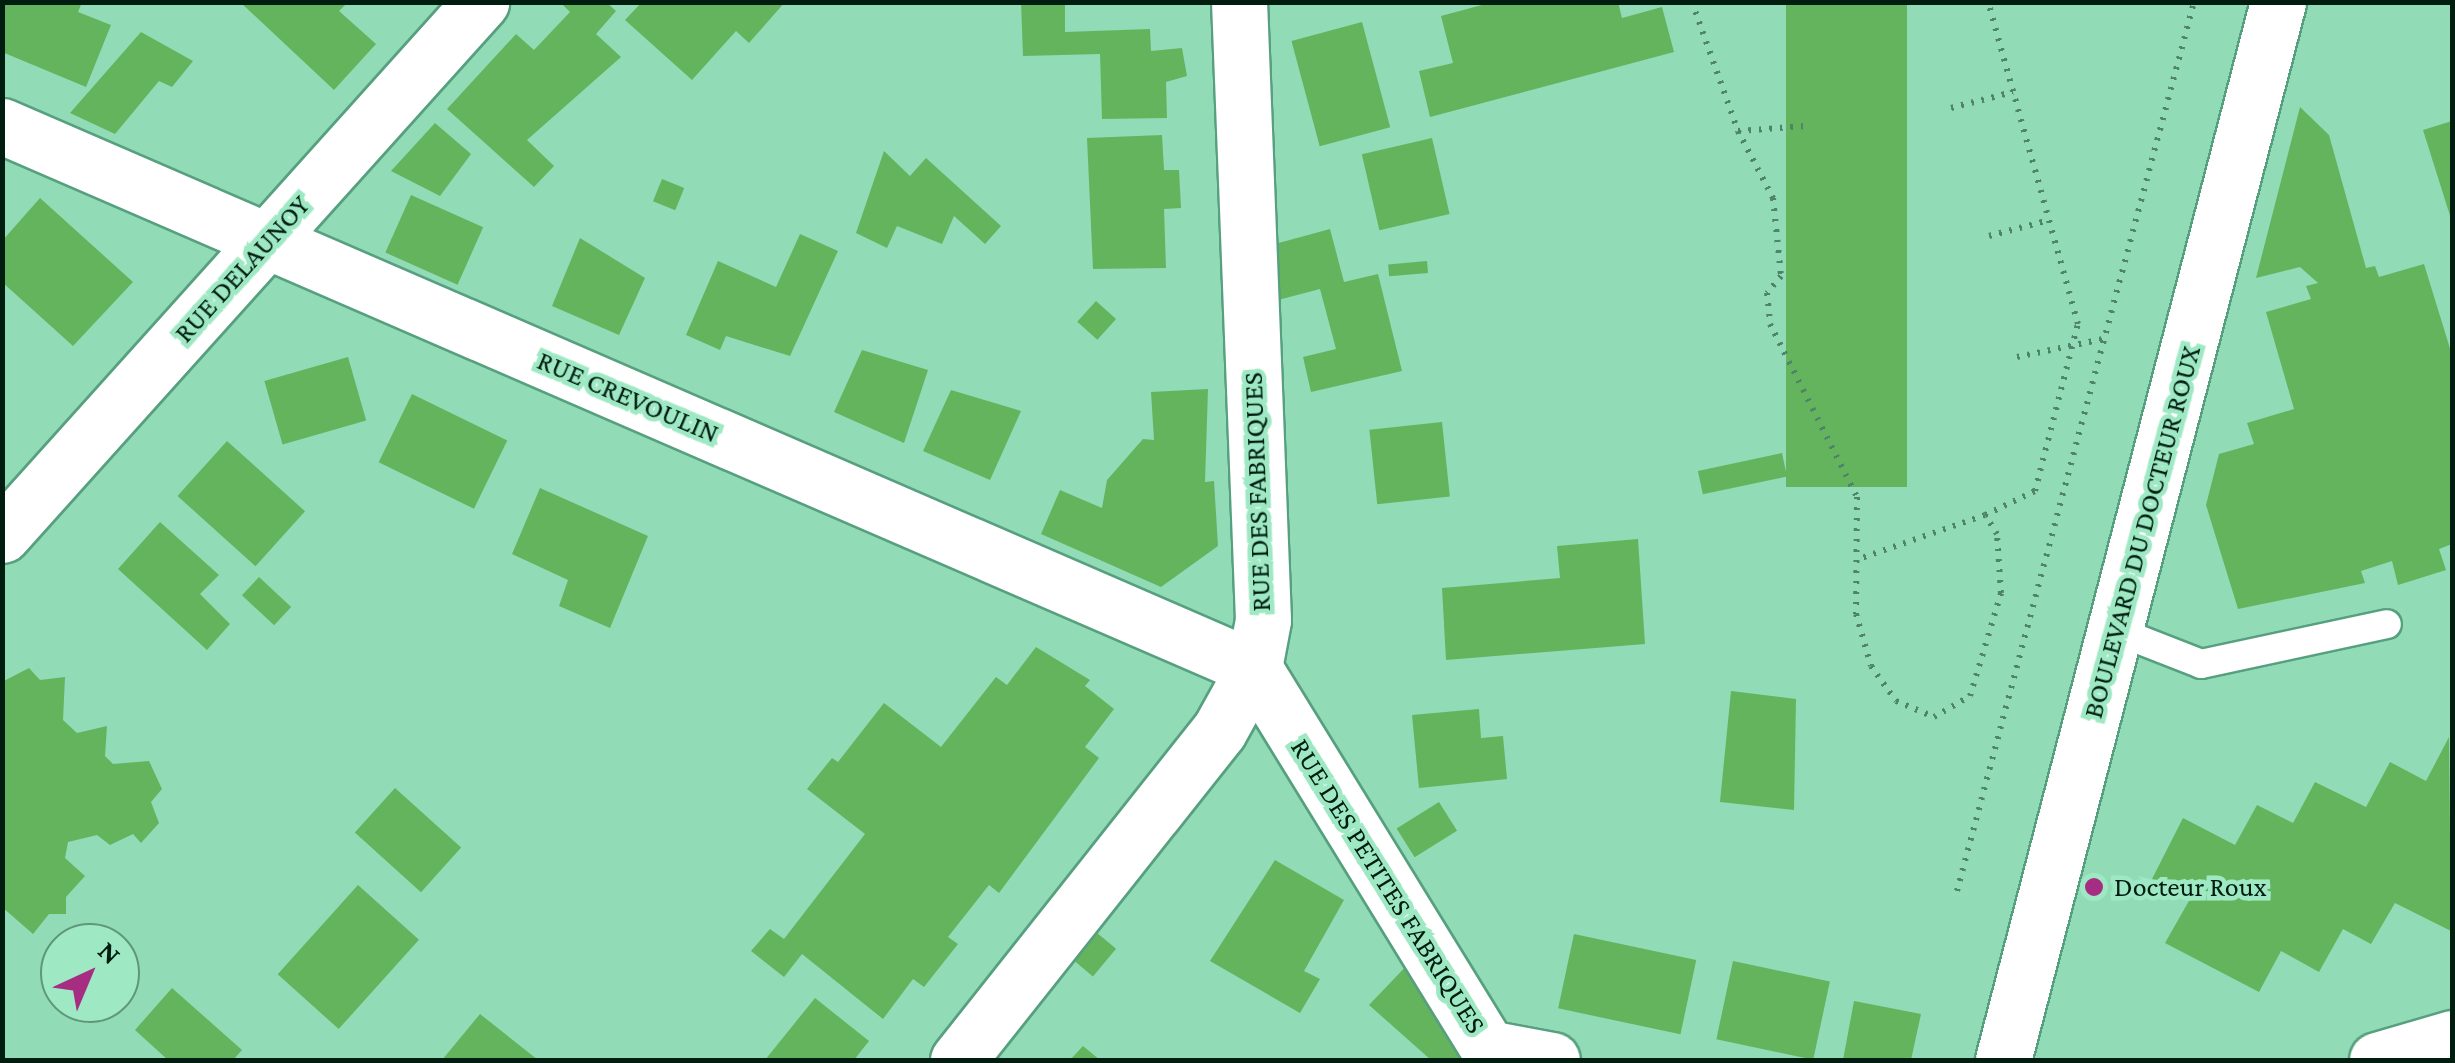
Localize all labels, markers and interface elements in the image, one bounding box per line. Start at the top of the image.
street label: RUE DELAUNOY [167,188,317,350]
street label: BOULEVARD DU DOCTEUR ROUX [2076,342,2208,722]
street label: RUE CREVOULIN [532,344,724,450]
street label: RUE DES FABRIQUES [1236,372,1278,612]
street label: RUE DES PETITES FABRIQUES [1283,732,1493,1040]
place label: Docteur Roux [2114,870,2267,904]
marker: Docteur Roux [2083,876,2105,898]
north arrow [40,923,140,1023]
text: N [92,935,127,970]

